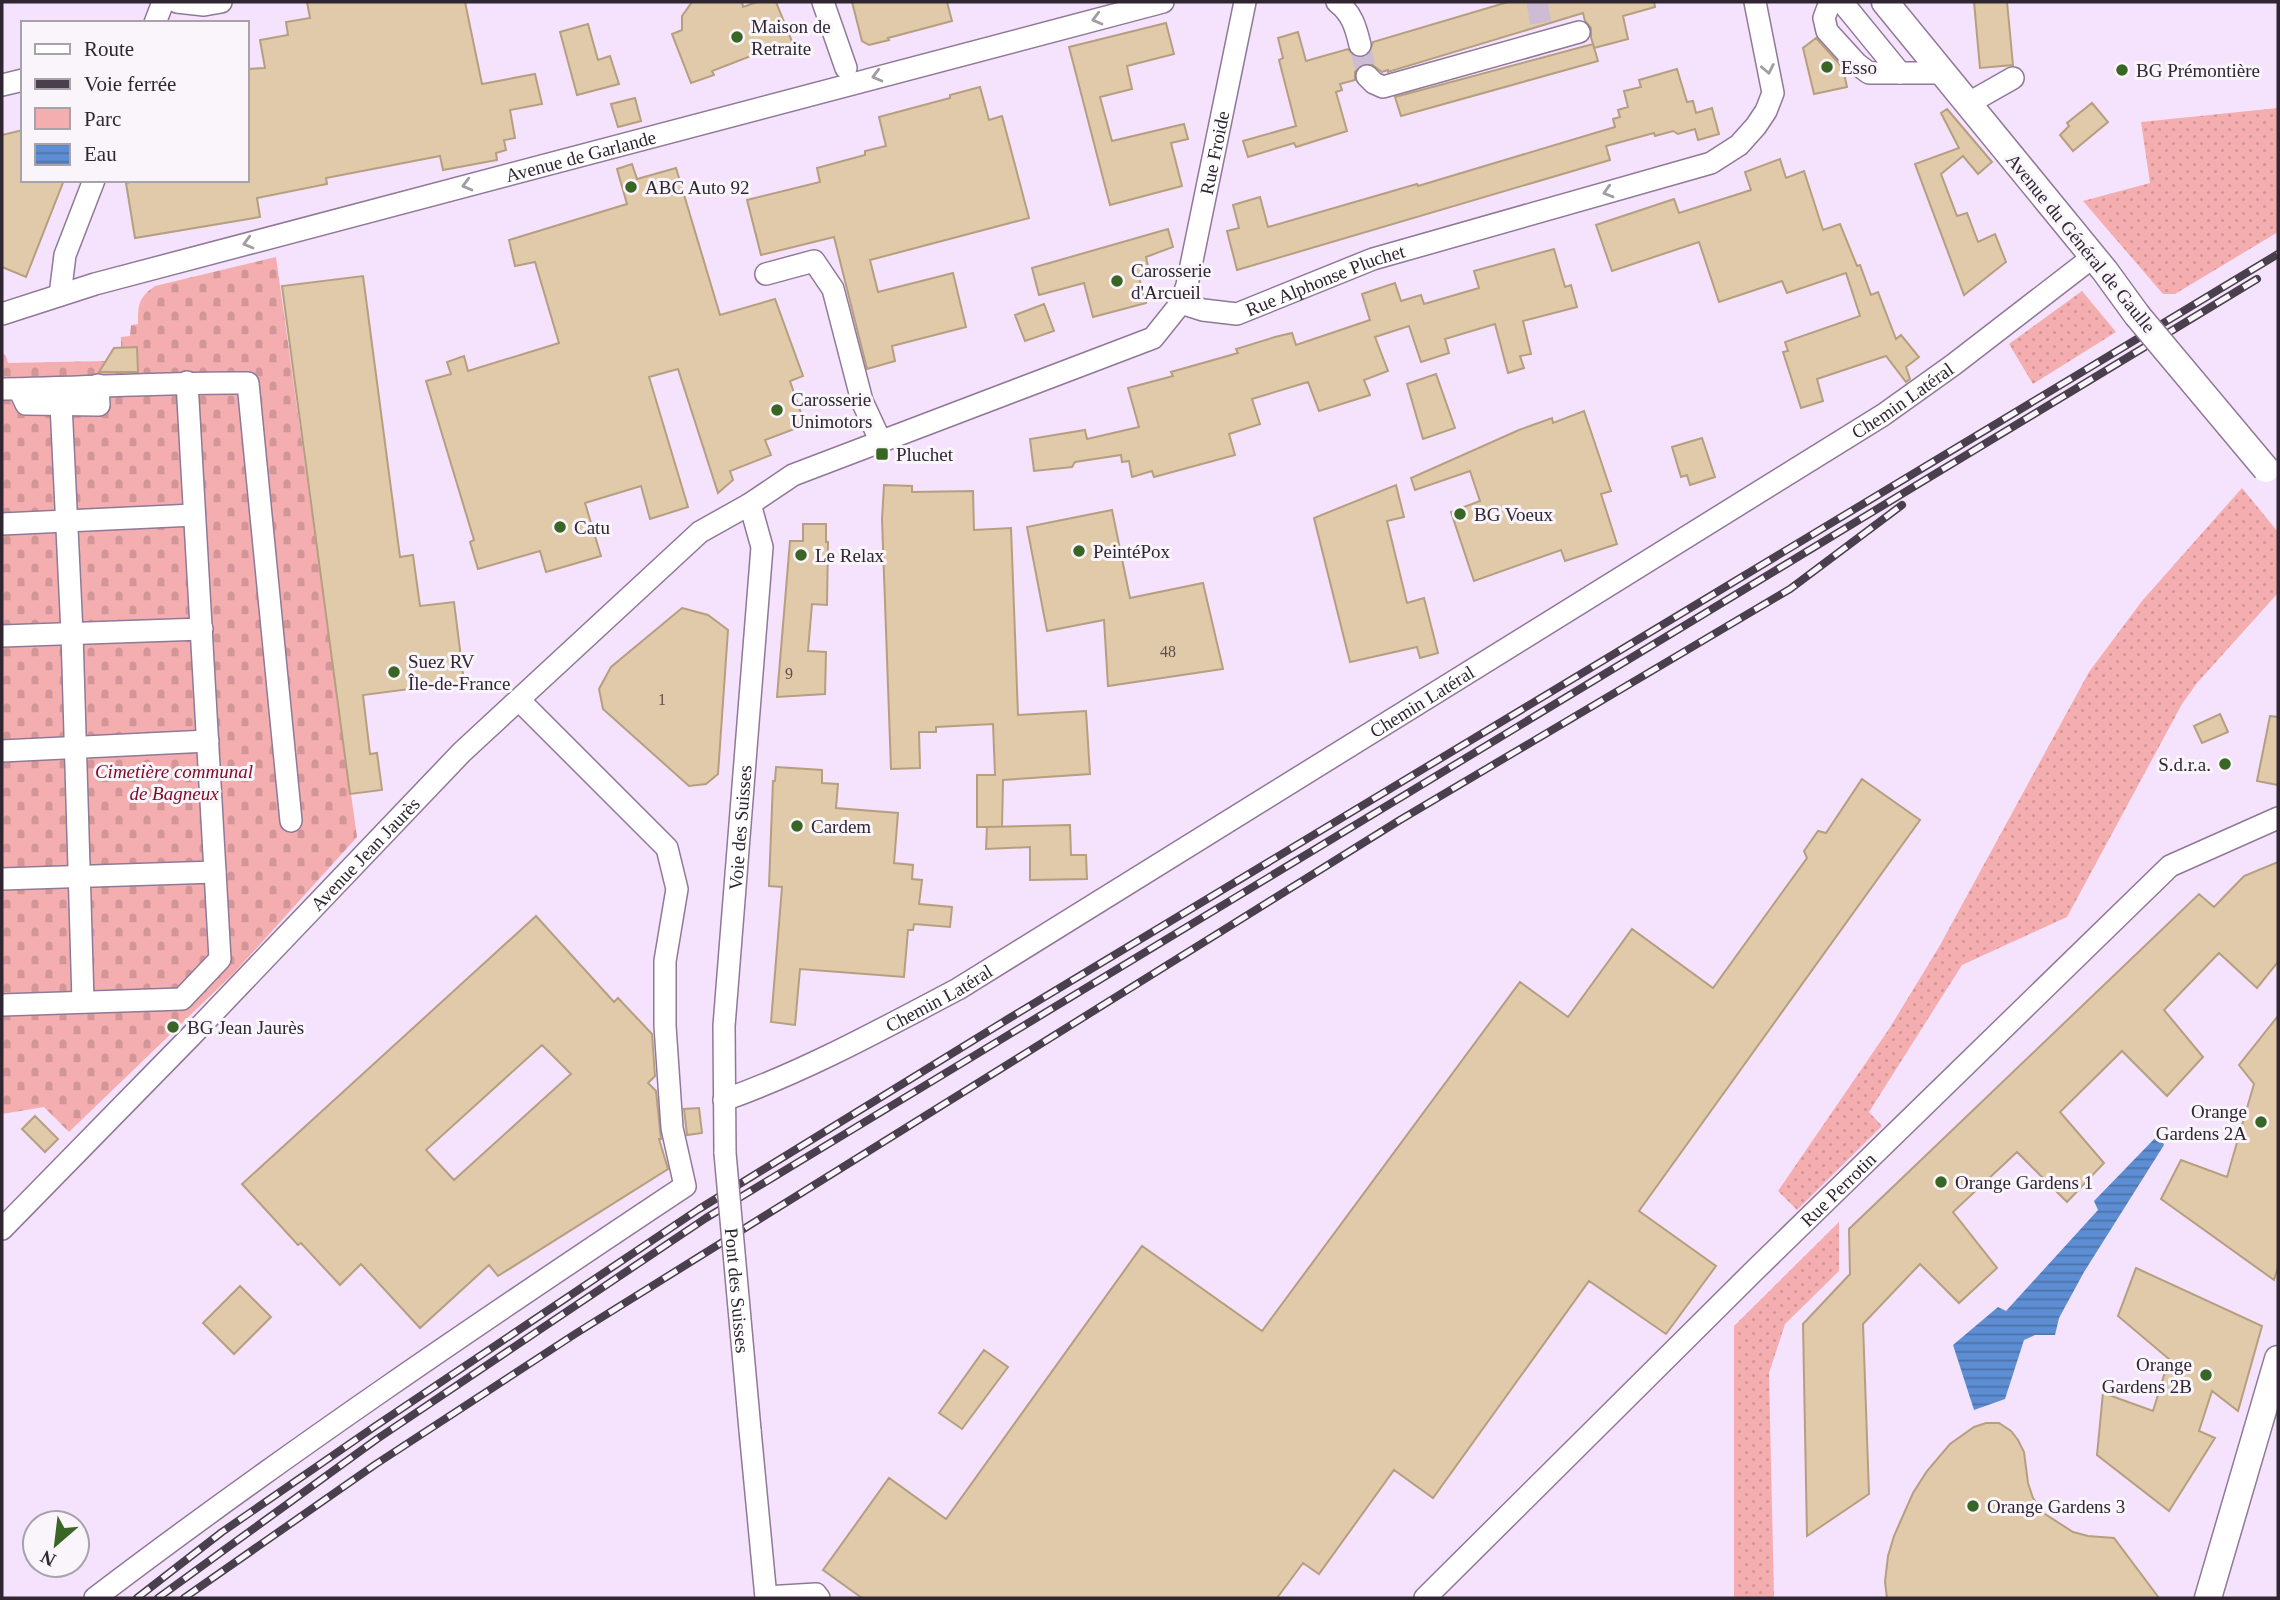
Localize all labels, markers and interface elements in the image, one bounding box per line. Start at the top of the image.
one-way arrow [1091,11,1103,25]
place label: Maison de Retraite [751,16,831,59]
legend [21,21,248,182]
marker: Maison de Retraite [729,29,745,45]
text: Route [84,37,134,61]
place label: Esso [1841,57,1877,78]
marker: Esso [1819,59,1835,75]
place label: BG Prémontière [2136,60,2260,81]
marker: BG Prémontière [2114,62,2130,78]
one-way arrow [1760,63,1775,75]
one-way arrow [871,68,883,82]
text: Voie ferrée [84,72,176,96]
text: Parc [84,107,121,131]
street label: Rue Froide [1195,109,1233,196]
street label: Avenue de Garlande [503,126,658,186]
text: Eau [84,142,117,166]
street label: Avenue du Général de Gaulle [2002,149,2160,337]
one-way arrow [462,177,474,191]
place label: ABC Auto 92 [645,177,750,198]
marker: ABC Auto 92 [623,179,639,195]
one-way arrow [1603,184,1615,198]
one-way arrow [242,235,254,250]
street label: Rue Alphonse Pluchet [1243,240,1408,320]
place label: Carosserie d'Arcueil [1131,260,1211,303]
marker: Carosserie d'Arcueil [1109,273,1125,289]
street label: Chemin Latéral [1848,358,1957,442]
place label: Carosserie Unimotors [791,389,872,432]
marker: Carosserie Unimotors [769,402,785,418]
place label: Pluchet [896,444,954,465]
marker: Pluchet [874,446,890,462]
place label: BG Voeux [1474,504,1554,525]
marker: BG Voeux [1452,506,1468,522]
place label: Catu [574,517,610,538]
marker: Catu [552,519,568,535]
place label: PeintéPox [1093,541,1171,562]
marker: PeintéPox [1071,543,1087,559]
place label: Le Relax [815,545,885,566]
marker: Le Relax [793,547,809,563]
house number: 48 [1160,643,1176,660]
place label: Suez RV Île-de-France [408,651,510,694]
street label: Chemin Latéral [1366,661,1478,741]
marker: Suez RV Île-de-France [386,664,402,680]
house number: 9 [785,665,793,682]
house number: 1 [658,691,666,708]
place label: S.d.r.a. [2158,754,2211,775]
marker: S.d.r.a. [2217,756,2233,772]
park label: Cimetière communal de Bagneux [95,761,253,804]
street label: Voie des Suisses [724,764,755,891]
street label: Avenue Jean Jaurès [306,793,424,915]
place label: Cardem [811,816,871,837]
marker: Cardem [789,818,805,834]
street label: Chemin Latéral [882,960,996,1036]
place label: BG Jean Jaurès [187,1017,304,1038]
marker: BG Jean Jaurès [165,1019,181,1035]
place label: Orange Gardens 2A [2156,1101,2247,1144]
marker: Orange Gardens 2A [2253,1114,2269,1130]
street label: Rue Perrotin [1796,1148,1880,1230]
place label: Orange Gardens 1 [1955,1172,2093,1193]
marker: Orange Gardens 1 [1933,1174,1949,1190]
street label: Pont des Suisses [721,1227,754,1354]
place label: Orange Gardens 2B [2102,1354,2192,1397]
marker: Orange Gardens 2B [2198,1367,2214,1383]
place label: Orange Gardens 3 [1987,1496,2125,1517]
marker: Orange Gardens 3 [1965,1498,1981,1514]
north arrow [21,1509,91,1579]
text: N [37,1546,59,1571]

